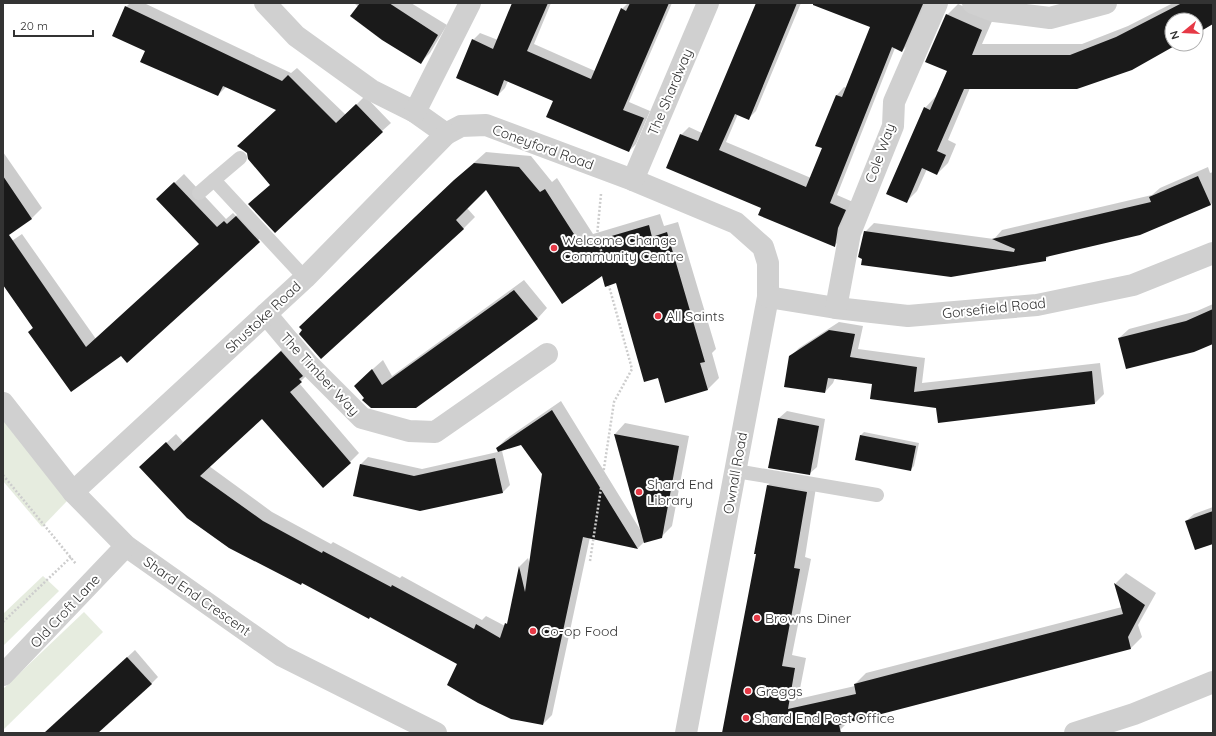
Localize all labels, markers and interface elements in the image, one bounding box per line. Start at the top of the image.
scale bar [14,12,93,38]
north arrow [1164,12,1204,52]
text: 20 m [20,18,48,33]
text: N [1167,29,1182,41]
street label: The Shardway [644,46,696,138]
street label: Coneyford Road [490,120,596,174]
street label: Cole Way [861,121,899,185]
place label: Welcome Change Community Centre [562,231,684,265]
marker: Welcome Change Community Centre [549,243,559,253]
street label: Shustoke Road [221,277,305,357]
street label: Gorsefield Road [941,294,1047,322]
place label: All Saints [666,307,724,325]
marker: All Saints [653,311,663,321]
street label: The Timber Way [277,328,363,420]
street label: Ownall Road [719,431,751,515]
place label: Shard End Library [647,475,713,509]
marker: Shard End Library [634,487,644,497]
street label: Shard End Crescent [140,552,254,640]
street label: Old Croft Lane [26,570,104,652]
place label: Browns Diner [765,609,852,627]
marker: Browns Diner [752,613,762,623]
place label: Co-op Food [541,622,618,640]
marker: Co-op Food [528,626,538,636]
place label: Greggs [756,682,803,700]
marker: Greggs [743,686,753,696]
place label: Shard End Post Office [754,709,895,727]
marker: Shard End Post Office [741,713,751,723]

